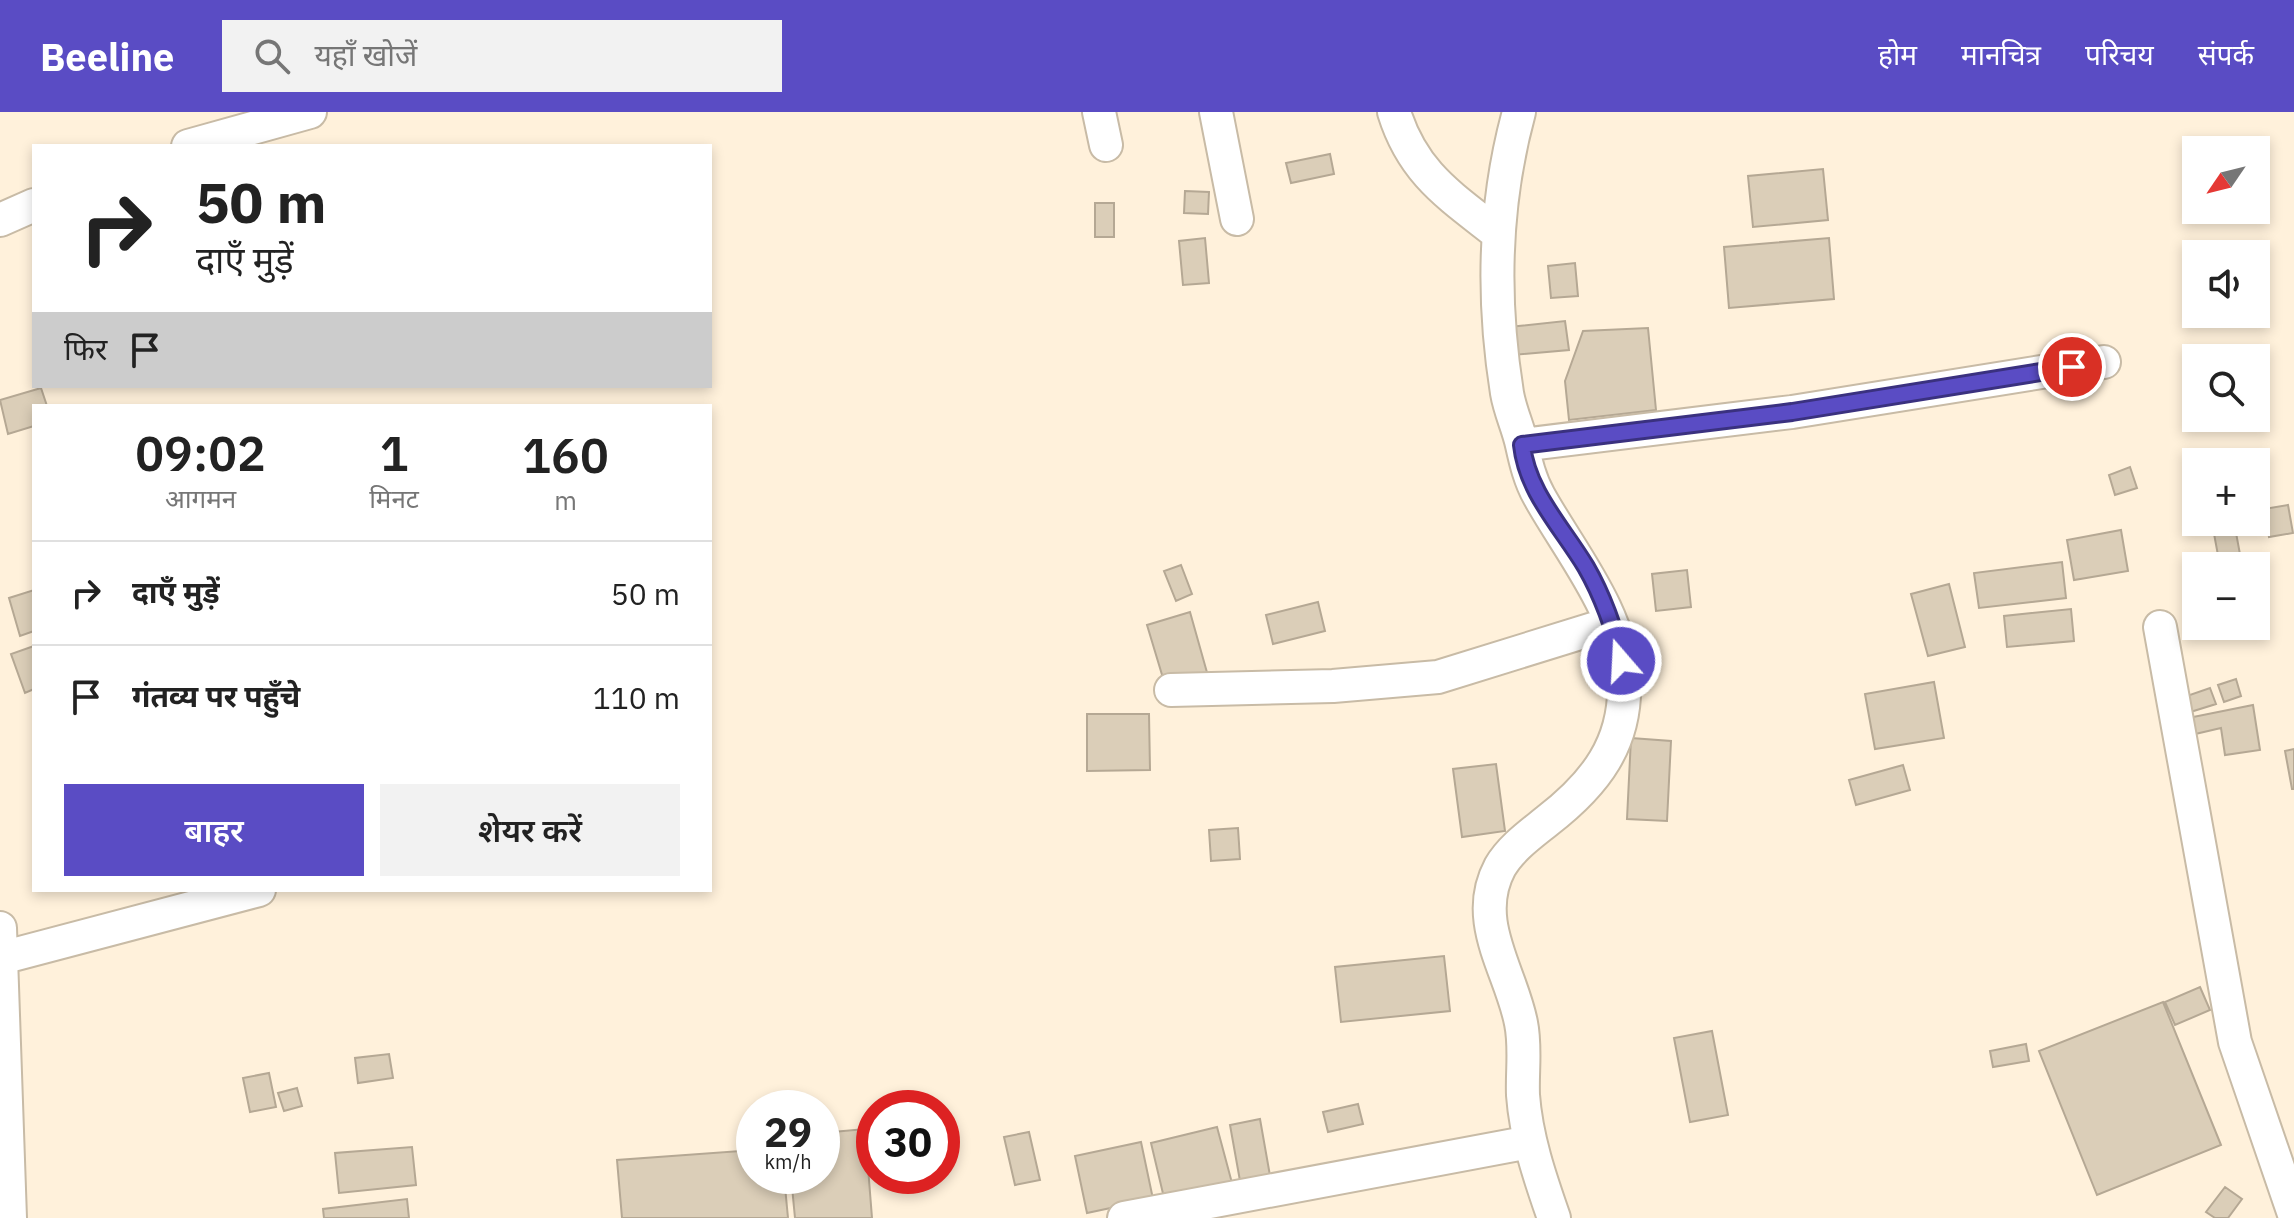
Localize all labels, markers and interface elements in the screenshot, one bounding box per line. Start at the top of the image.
search box [222,20,782,92]
text: Beeline [40,32,174,81]
icon: search [250,34,294,78]
text: यहाँ खोजें [314,35,417,74]
text: होम [1878,36,1917,73]
text: मानचित्र [1961,36,2041,73]
text: परिचय [2085,36,2154,73]
text: संपर्क [2198,36,2254,73]
north arrow [2182,136,2270,224]
map controls [2182,136,2270,640]
text: 50 m [196,166,326,238]
icon: right [64,176,168,280]
text: दाएँ मुड़ें [196,236,294,283]
button: sound [2182,240,2270,328]
icon: arrive [123,328,167,372]
text: फिर [64,329,107,368]
pin [2038,333,2106,401]
button: search [2182,344,2270,432]
icon: arrive [2050,345,2094,389]
text: 09:02 [135,422,266,484]
text: 1 [380,422,408,484]
text: 160 [522,424,609,486]
button: + [2182,448,2270,536]
text: आगमन [165,481,236,515]
text: मिनट [369,481,419,515]
text: m [554,483,577,517]
button: − [2182,552,2270,640]
icon: right [64,571,108,615]
text: दाएँ मुड़ें [132,572,220,611]
text: 50 m [611,574,680,613]
position arrow [1579,619,1663,703]
icon: arrive [64,675,108,719]
text: गंतव्य पर पहुँचे [132,676,300,715]
text: 110 m [593,678,680,717]
button: बाहर [64,784,364,876]
button: शेयर करें [380,784,680,876]
speed limit sign: 30 [856,1090,960,1194]
text: 29 [764,1106,812,1158]
text: km/h [764,1148,812,1175]

